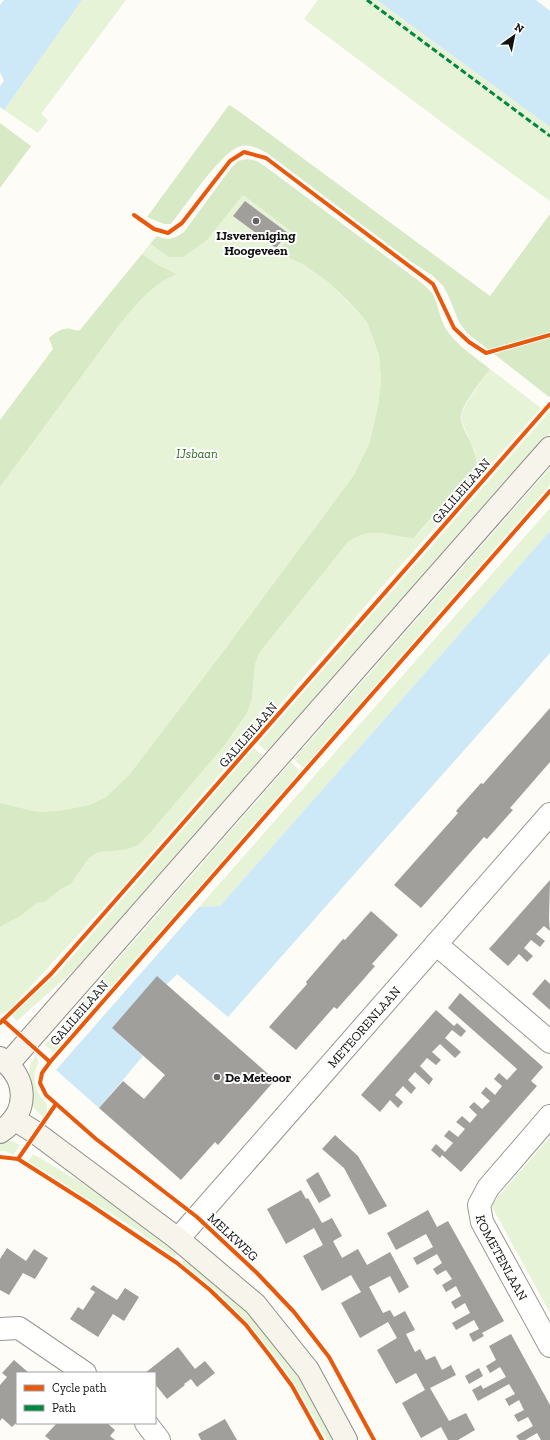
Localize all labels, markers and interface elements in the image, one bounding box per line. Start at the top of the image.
north arrow [494,16,534,56]
text: N [512,20,527,36]
marker: IJsvereniging Hoogeveen [251,216,261,226]
place label: IJsvereniging Hoogeveen [216,228,296,258]
park label: IJsbaan [176,446,218,461]
street label: GALILEILAAN [429,455,493,526]
street label: GALILEILAAN [216,699,280,770]
street label: GALILEILAAN [47,977,111,1048]
street label: METEORENLAAN [324,983,404,1071]
place label: De Meteoor [225,1070,292,1085]
marker: De Meteoor [212,1072,222,1082]
street label: MELKWEG [205,1210,261,1264]
street label: KOMETENLAAN [473,1214,531,1303]
legend [16,1372,156,1424]
text: Cycle path [52,1381,107,1395]
text: Path [52,1401,76,1415]

